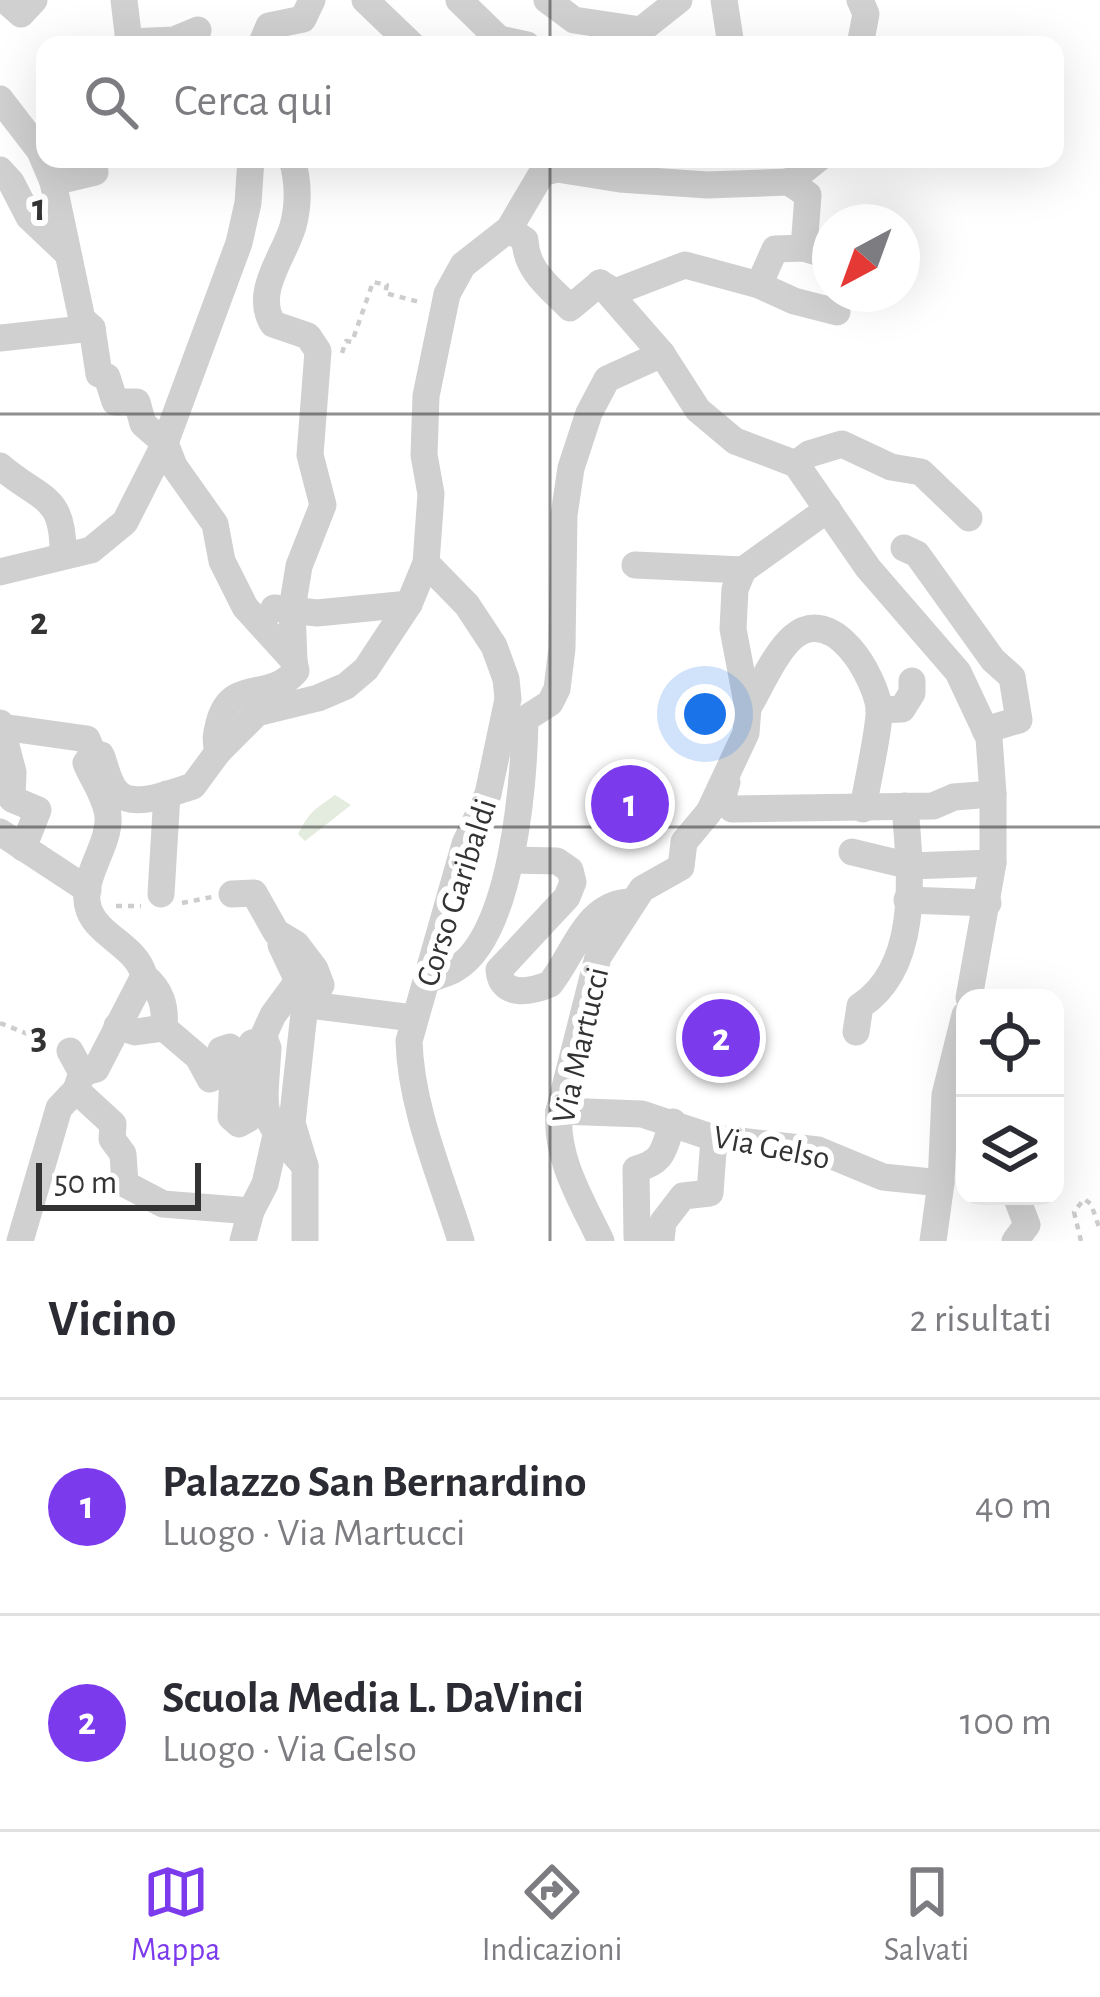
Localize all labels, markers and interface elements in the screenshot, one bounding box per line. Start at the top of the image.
search box [36,36,1064,168]
icon: search [78,69,144,135]
text: Cerca qui [174,79,334,124]
text: 1 [32,189,46,228]
north arrow [812,204,920,312]
text: 2 [30,603,48,642]
your location [675,684,735,744]
pin: 1 [591,759,669,849]
street label: Corso Garibaldi [411,795,503,991]
street label: Via Martucci [547,964,615,1127]
map controls [956,989,1064,1205]
button: locate [956,989,1064,1097]
pin: 2 [682,993,760,1083]
text: 3 [31,1017,47,1056]
button: layers [956,1097,1064,1205]
street label: Via Gelso [710,1121,833,1176]
scale bar [36,1157,201,1210]
text: 50 m [54,1167,117,1200]
text: Vicino [48,1294,176,1345]
text: 2 risultati [909,1300,1052,1339]
text: Palazzo San Bernardino [162,1460,587,1505]
text: 1 [80,1487,94,1526]
text: 40 m [975,1487,1052,1526]
text: Luogo · Via Martucci [162,1514,465,1553]
text: Scuola Media L. DaVinci [162,1676,584,1721]
text: 2 [78,1703,96,1742]
text: 100 m [960,1703,1052,1742]
text: Luogo · Via Gelso [162,1730,417,1769]
tab: Mappa [131,1859,220,1971]
tab: Indicazioni [482,1859,623,1971]
tab: Salvati [884,1859,969,1971]

